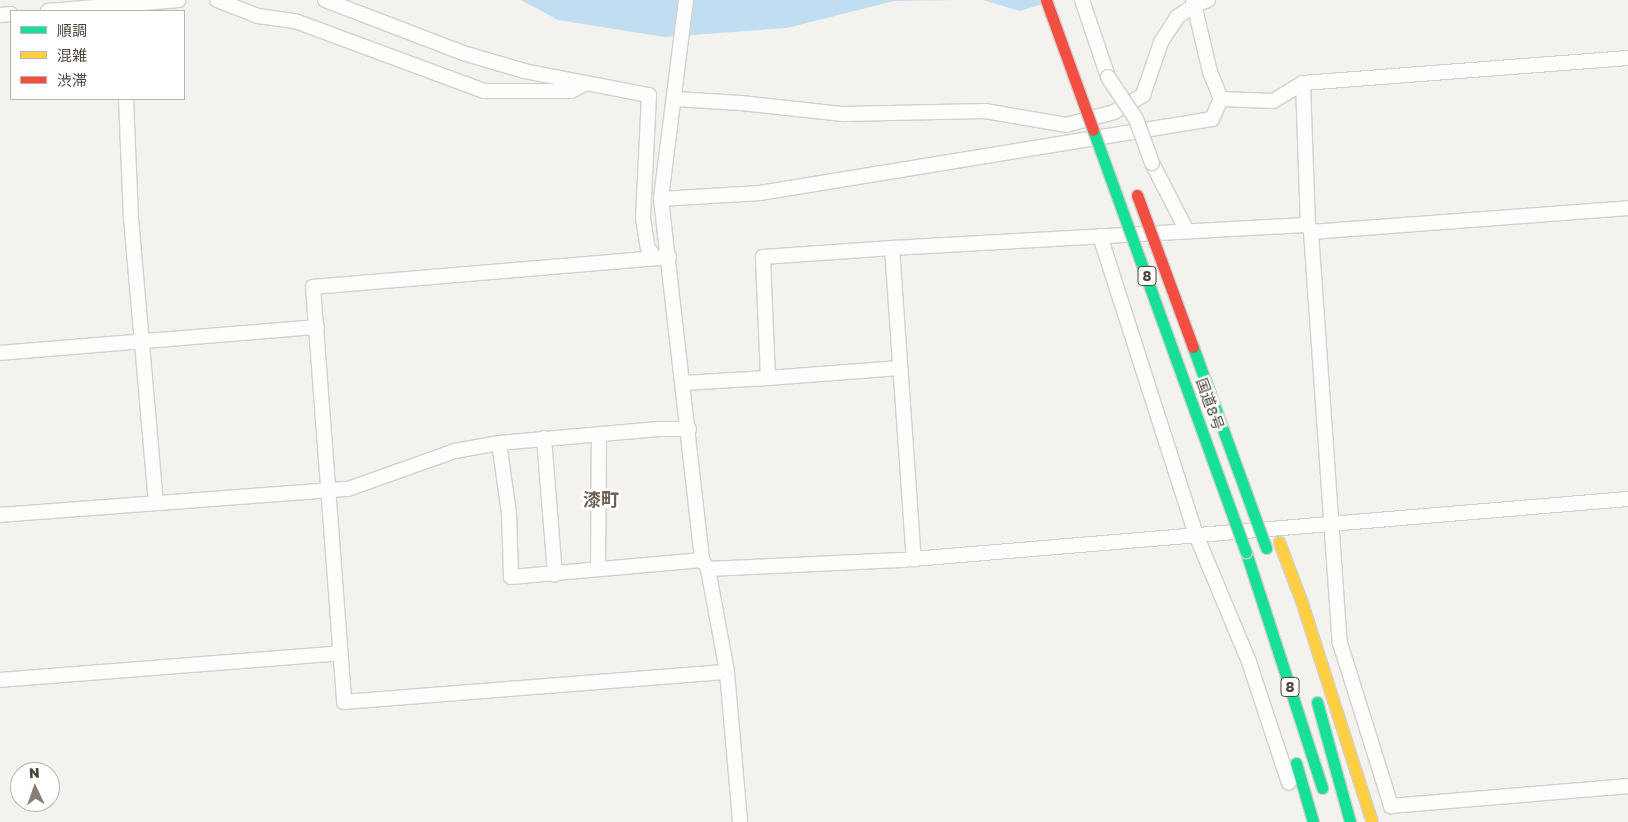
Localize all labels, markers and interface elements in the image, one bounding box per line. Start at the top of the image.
legend [10,10,185,100]
text: 順調 [57,21,87,39]
text: 混雑 [57,46,87,64]
text: 渋滞 [57,71,87,89]
road number: 8 [1137,264,1157,288]
street label: 国道8号 [1192,375,1228,433]
district label: 漆町 [583,488,619,510]
road number: 8 [1280,676,1300,699]
north arrow [10,762,60,812]
text: N [28,764,40,781]

